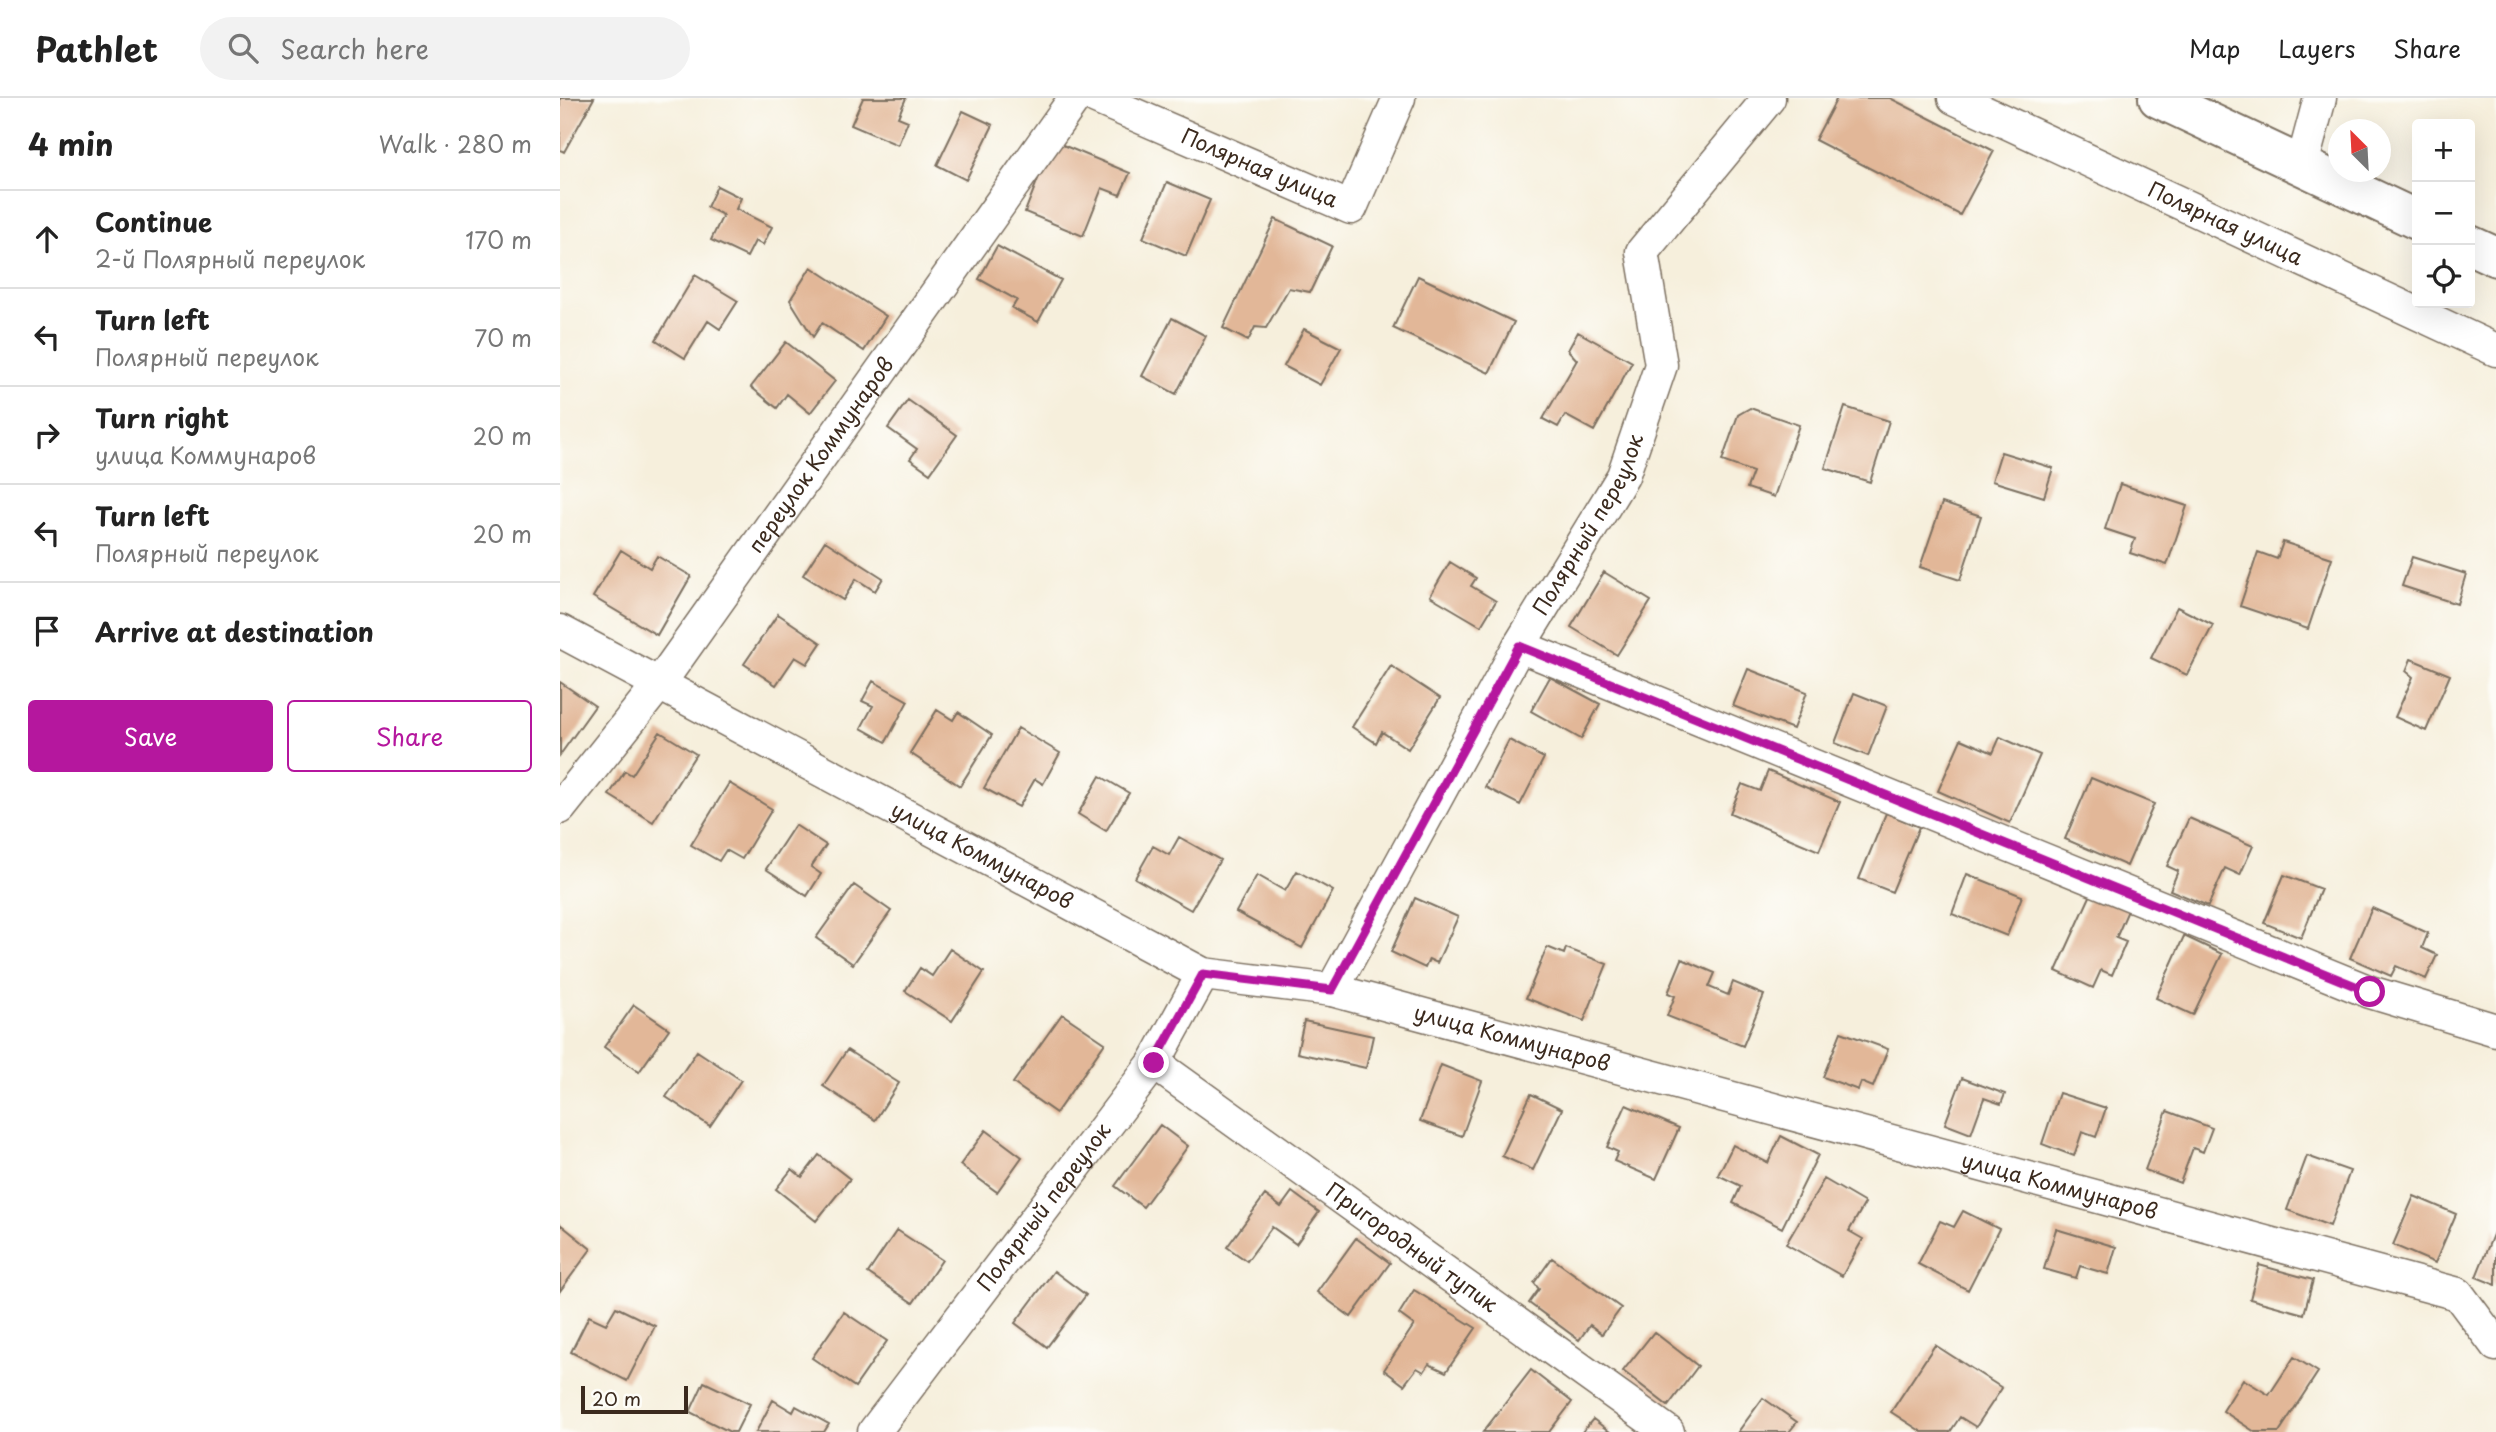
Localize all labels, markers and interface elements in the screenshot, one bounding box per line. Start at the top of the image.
search box [200,17,690,80]
text: Pathlet [35,23,158,73]
icon: search [224,29,262,67]
text: Search here [280,29,429,68]
text: Map [2189,30,2240,66]
text: Layers [2278,30,2355,66]
text: Share [2393,30,2461,66]
street label: Полярная улица [1177,119,1344,215]
north arrow [2328,119,2391,182]
map controls [2412,119,2475,308]
button: + [2412,119,2475,182]
text: 4 min [28,121,114,166]
text: Walk · 280 m [379,126,532,161]
street label: Полярная улица [2143,172,2309,272]
button: − [2412,182,2475,245]
text: Continue [95,202,212,241]
icon: ahead [28,220,66,258]
text: 170 m [465,222,532,257]
text: 2-й Полярный переулок [95,241,365,276]
button: locate [2412,245,2475,308]
text: Turn left [95,300,210,339]
icon: left [28,318,66,356]
text: 70 m [474,320,532,355]
text: Полярный переулок [95,339,319,374]
street label: переулок Коммунаров [739,350,900,559]
text: Turn right [95,398,229,437]
icon: right [28,416,66,454]
text: 20 m [473,418,532,453]
street label: Полярный переулок [1524,429,1650,621]
text: улица Коммунаров [95,437,316,472]
text: Turn left [95,496,210,535]
icon: left [28,514,66,552]
text: 20 m [473,516,532,551]
text: Полярный переулок [95,535,319,570]
icon: arrive [28,612,66,650]
text: Arrive at destination [95,612,374,651]
button: Save [28,700,273,772]
button: Share [287,700,532,772]
street label: улица Коммунаров [886,793,1079,916]
route start [2354,976,2385,1007]
street label: улица Коммунаров [1411,995,1614,1078]
route end [1138,1047,1169,1078]
street label: Полярный переулок [968,1115,1118,1297]
street label: улица Коммунаров [1958,1143,2161,1226]
street label: Пригородный тупик [1320,1173,1506,1319]
scale bar [581,1383,688,1415]
text: 20 m [592,1384,641,1412]

